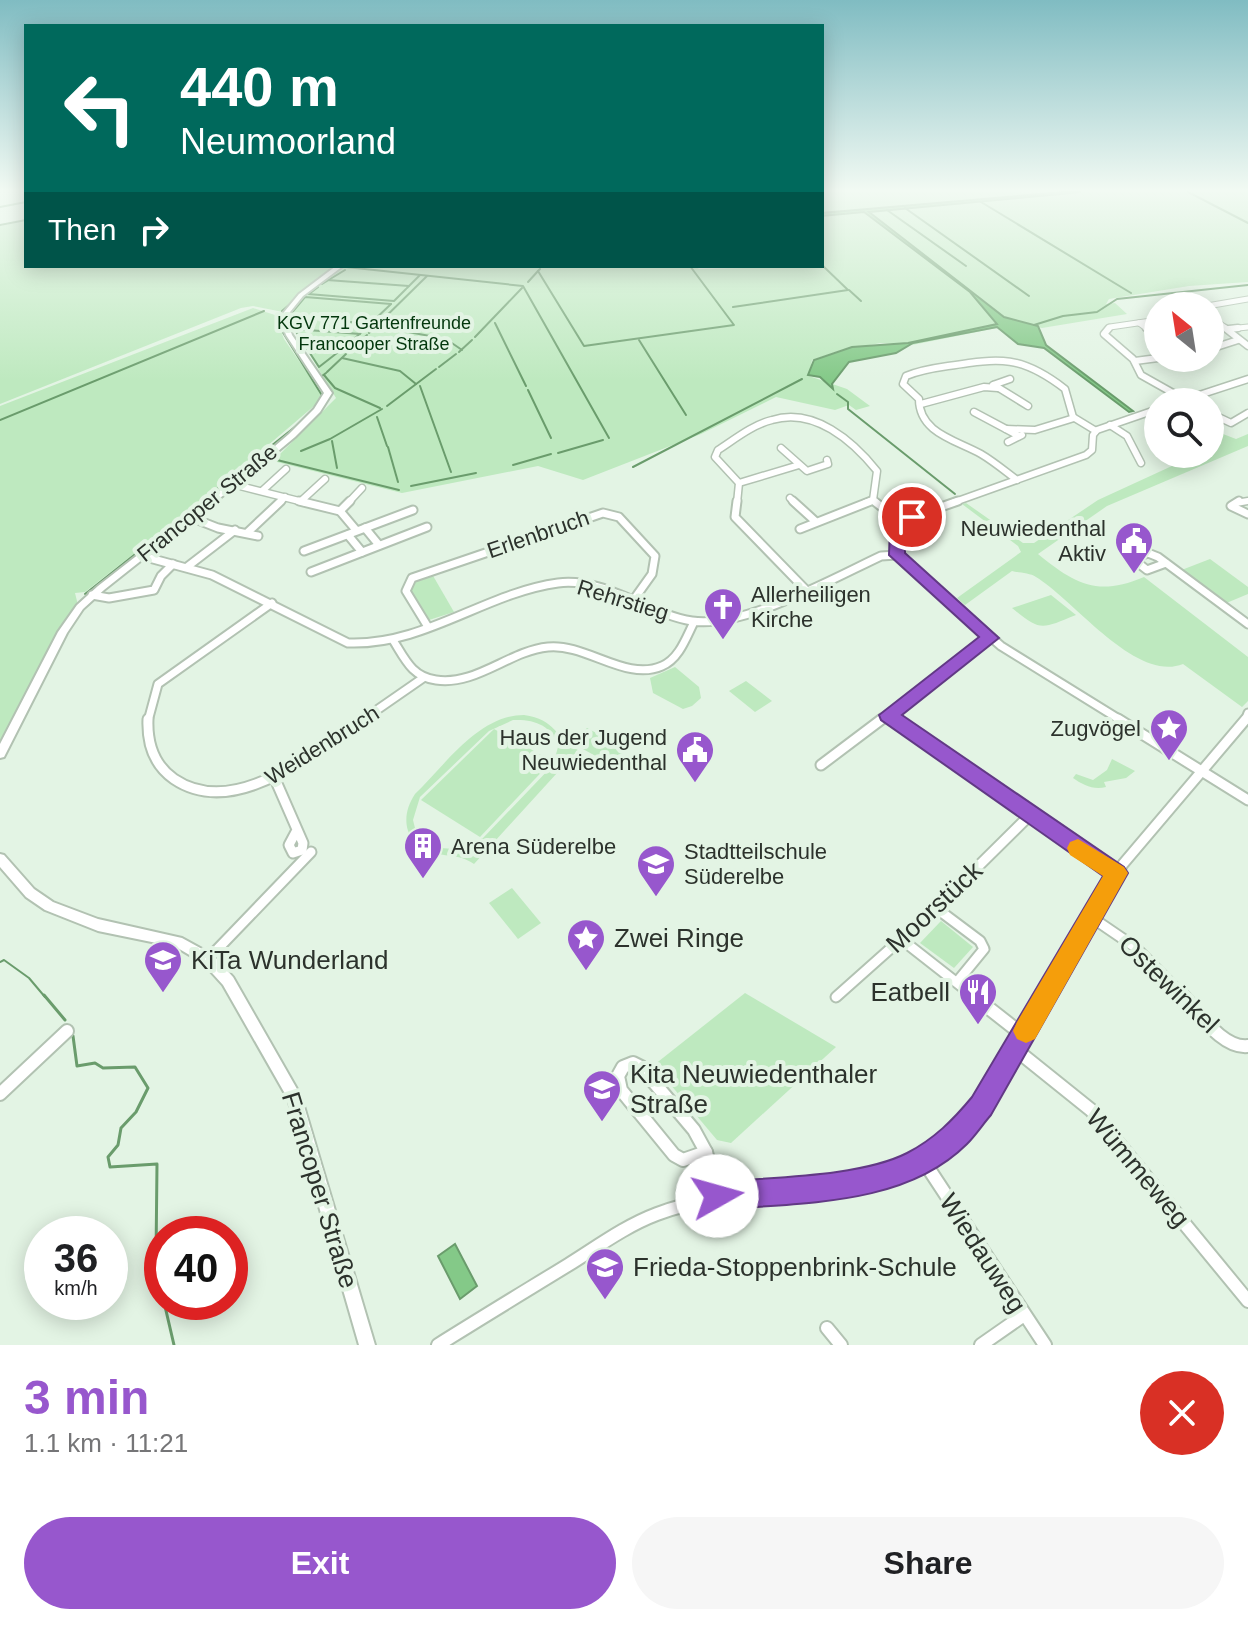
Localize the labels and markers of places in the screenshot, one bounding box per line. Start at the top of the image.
pin [878,483,946,551]
place label: Neuwiedenthal Aktiv [960,516,1106,566]
public building icon: Neuwiedenthal Aktiv [1113,520,1155,575]
place label: Allerheiligen Kirche [751,582,871,632]
church icon: Allerheiligen Kirche [702,586,744,641]
place icon: Zugvögel [1148,707,1190,762]
place label: Zugvögel [1050,716,1141,741]
place label: Haus der Jugend Neuwiedenthal [499,725,667,775]
public building icon: Haus der Jugend Neuwiedenthal [674,729,716,784]
building icon: Arena Süderelbe [402,825,444,880]
place label: Arena Süderelbe [451,834,616,859]
place label: Stadtteilschule Süderelbe [684,839,827,889]
school or university icon: Stadtteilschule Süderelbe [635,843,677,898]
place icon: Zwei Ringe [565,917,607,972]
place label: Zwei Ringe [614,923,744,953]
school or university icon: KiTa Wunderland [142,939,184,994]
place label: KiTa Wunderland [191,945,389,975]
restaurant icon: Eatbell [957,971,999,1026]
place label: Eatbell [871,977,950,1007]
place label: Kita Neuwiedenthaler Straße [630,1059,877,1119]
school or university icon: Kita Neuwiedenthaler Straße [581,1068,623,1123]
school or university icon: Frieda-Stoppenbrink-Schule [584,1246,626,1301]
place label: Frieda-Stoppenbrink-Schule [633,1252,957,1282]

